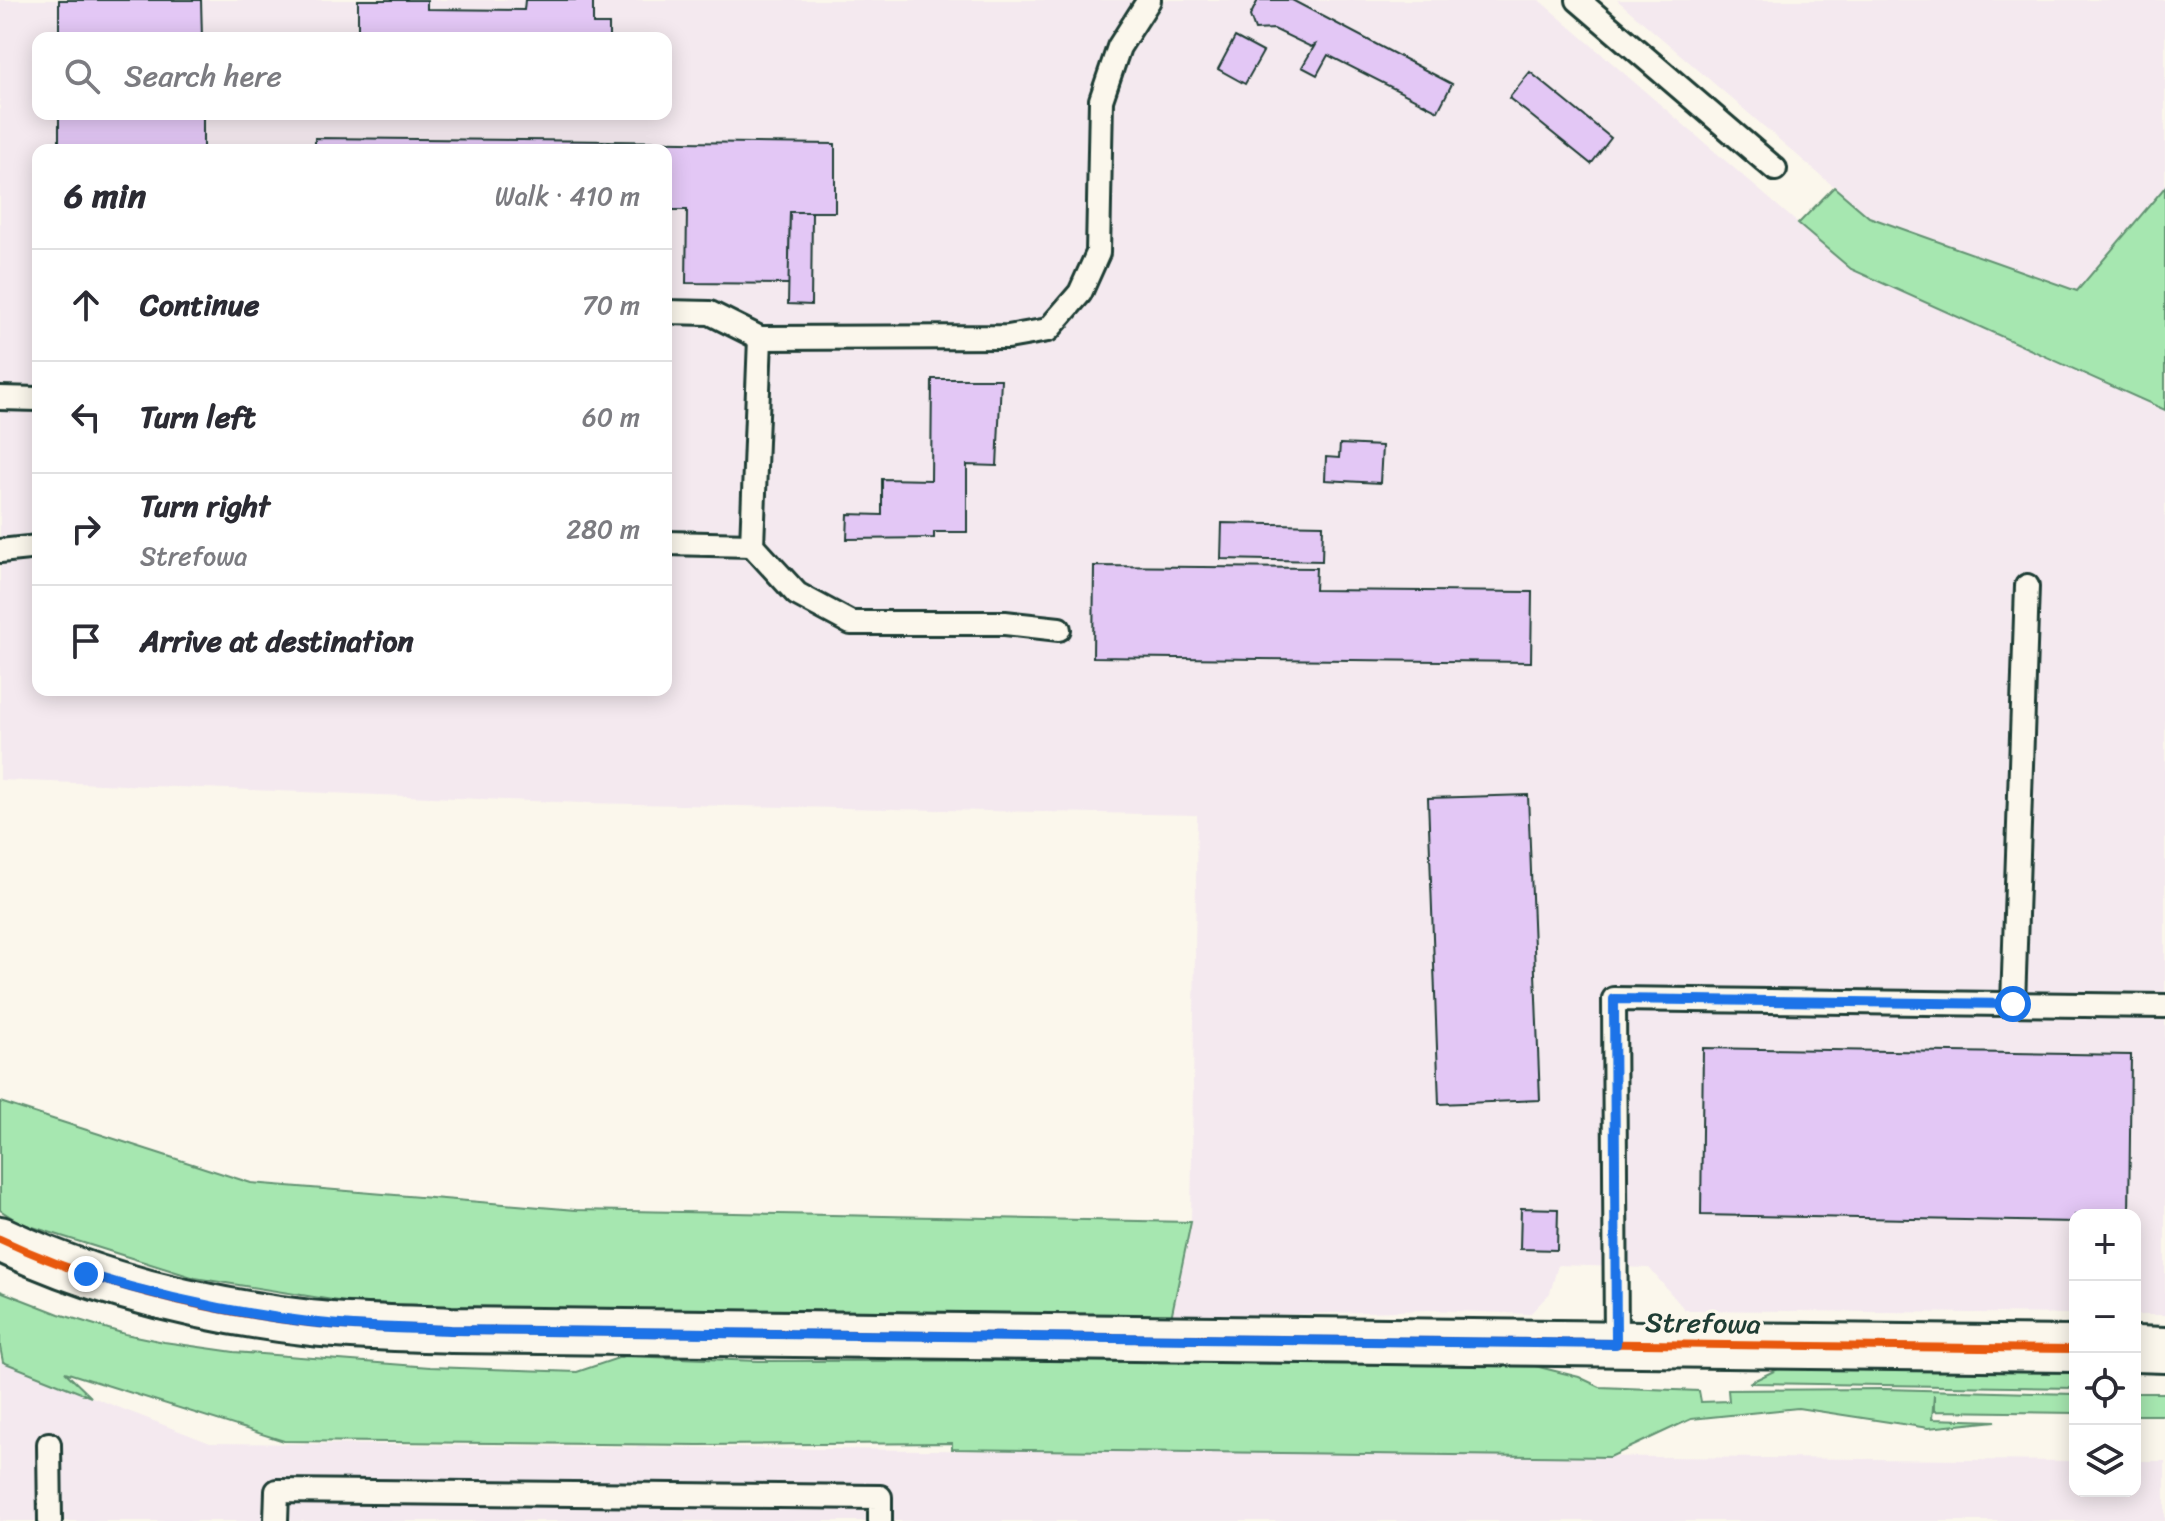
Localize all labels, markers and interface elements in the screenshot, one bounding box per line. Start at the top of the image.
search box [32,32,672,120]
text: Search here [124,49,282,103]
icon: search [60,54,104,98]
text: 6 min [64,166,146,226]
text: Walk · 410 m [495,173,640,219]
text: Continue [140,278,259,332]
text: 70 m [582,282,640,328]
icon: ahead [64,283,108,327]
text: Turn left [140,390,256,444]
text: 60 m [582,394,640,440]
icon: left [64,395,108,439]
text: Turn right [140,479,270,533]
text: 280 m [566,506,640,552]
icon: right [64,507,108,551]
text: Strefowa [140,533,247,579]
text: Arrive at destination [140,614,414,668]
icon: arrive [64,619,108,663]
route start [1995,986,2031,1022]
map controls [2069,1209,2141,1497]
button: + [2069,1209,2141,1281]
route end [68,1256,104,1292]
button: − [2069,1281,2141,1353]
street label: Strefowa [1645,1297,1761,1349]
button: locate [2069,1353,2141,1425]
button: layers [2069,1425,2141,1497]

